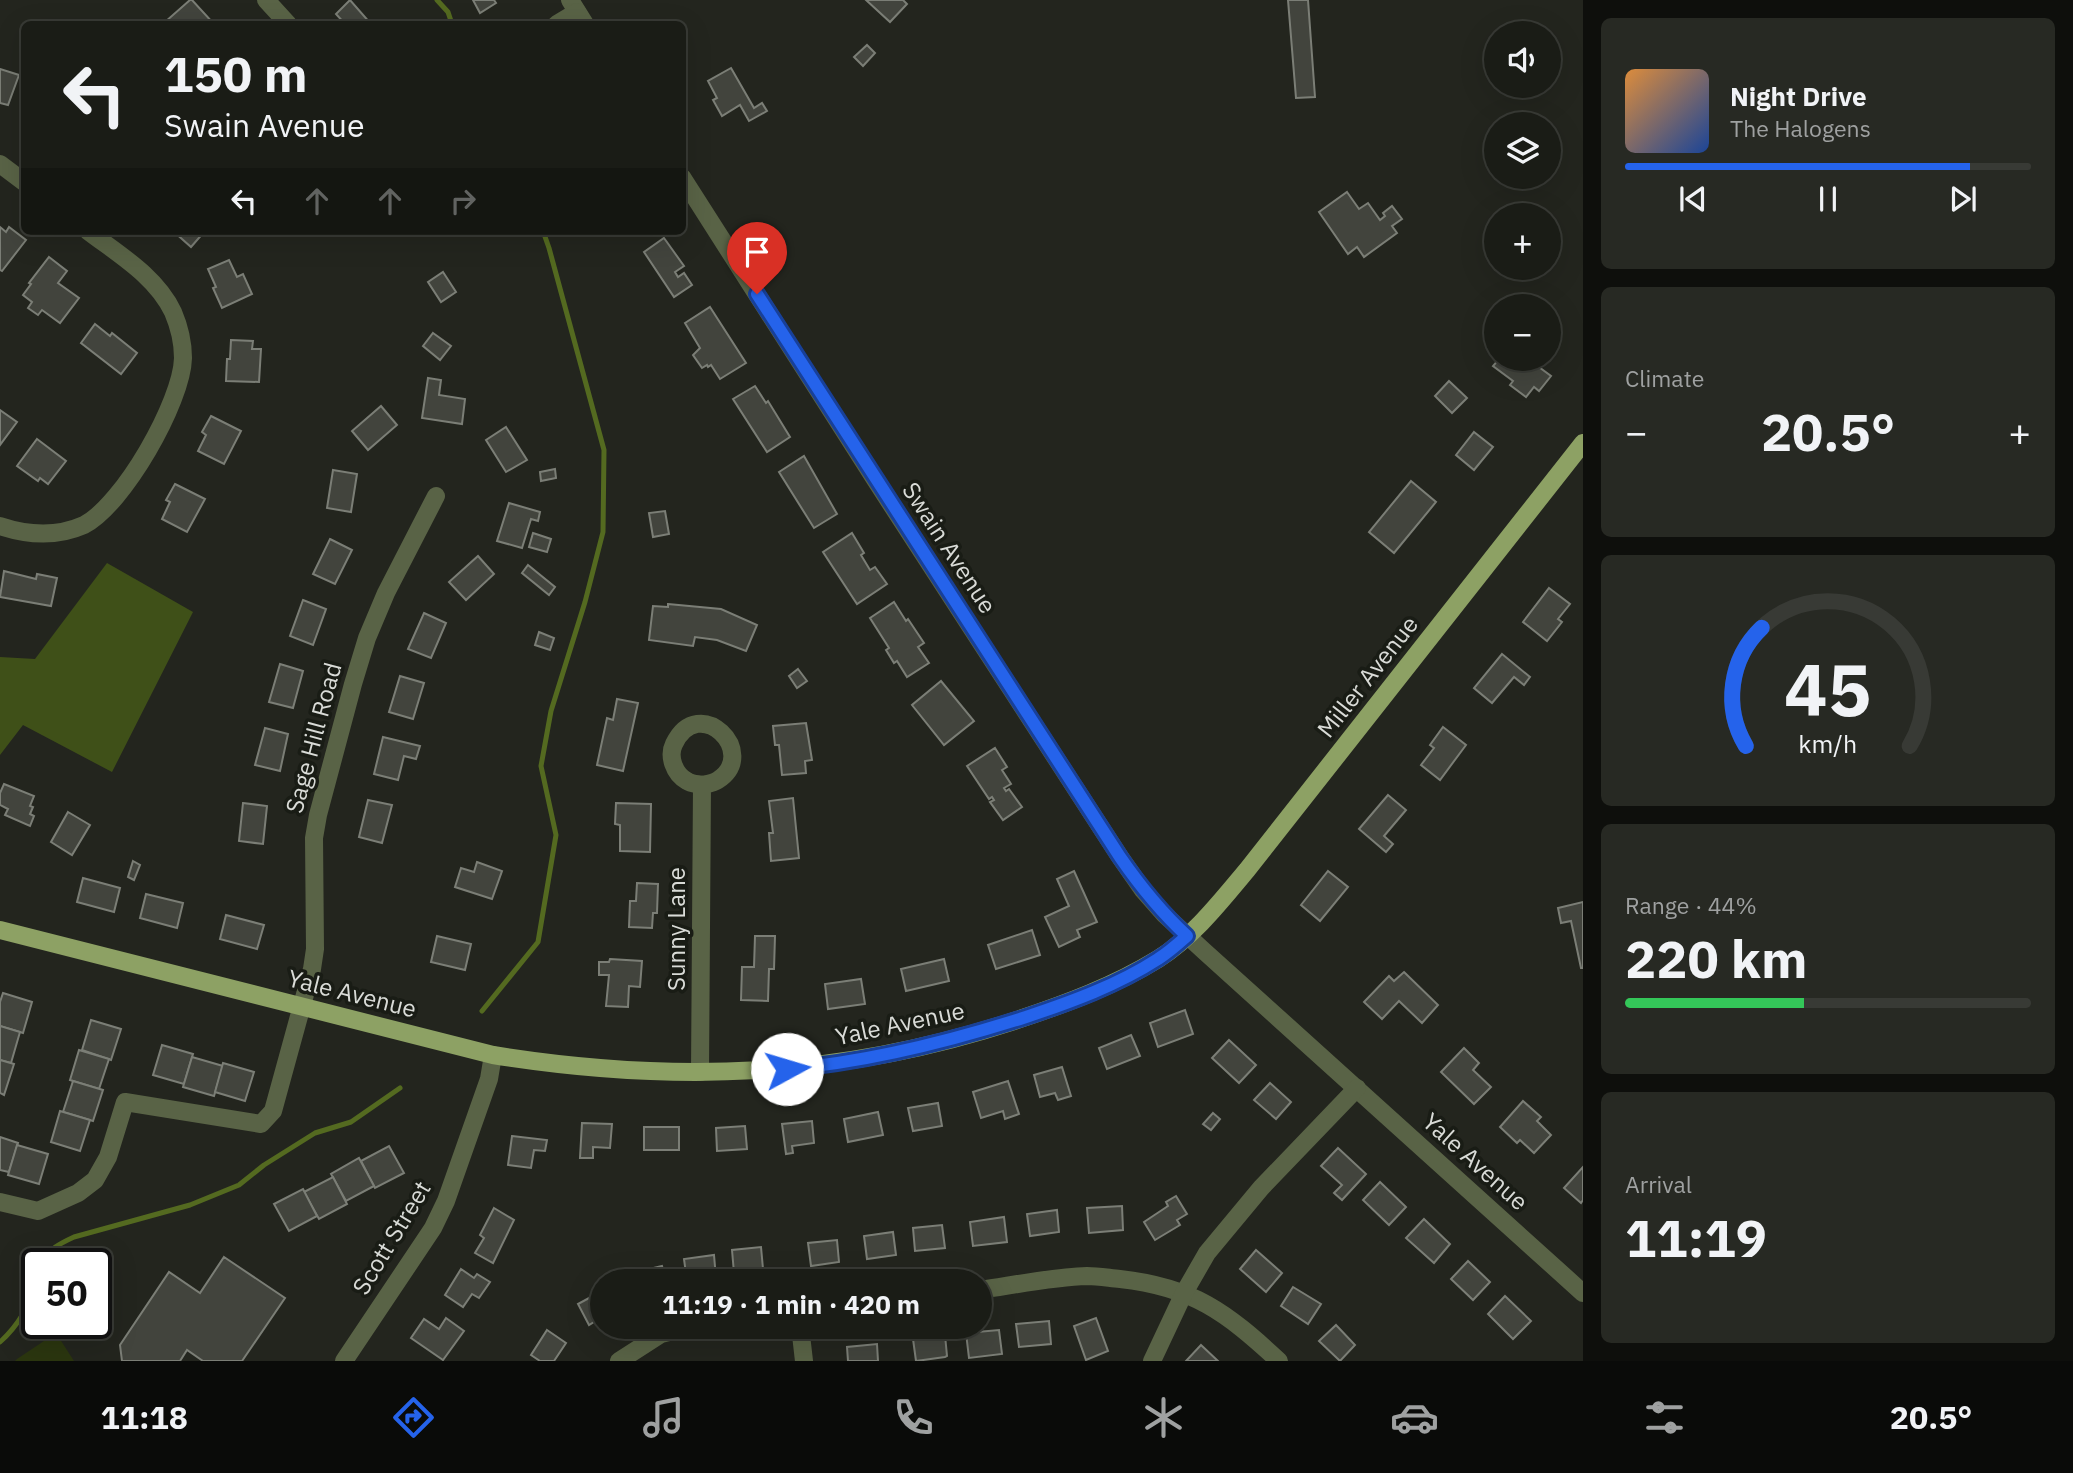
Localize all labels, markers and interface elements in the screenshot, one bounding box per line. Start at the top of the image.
map controls [1484,21,1561,371]
button: sound [1484,21,1561,98]
text: 150 m [164,42,308,105]
icon: left [49,49,140,140]
text: Night Drive [1730,79,1867,113]
text: Swain Avenue [164,104,365,146]
button: layers [1484,112,1561,189]
text: The Halogens [1730,113,1871,143]
icon: previous [1674,180,1712,218]
icon: pause [1809,180,1847,218]
icon: next [1944,180,1982,218]
icon: left [225,182,263,220]
icon: ahead [298,182,336,220]
icon: ahead [371,182,409,220]
icon: right [444,182,482,220]
button: + [1484,203,1561,280]
pin [727,222,787,294]
icon: arrive [738,233,776,271]
button: − [1484,294,1561,371]
text: Climate [1625,363,1704,393]
text: 20.5° [1761,398,1895,465]
text: − [1625,407,1648,456]
text: + [2008,407,2031,456]
street label: Swain Avenue [895,476,1004,619]
street label: Miller Avenue [1310,609,1425,744]
text: 45 [1784,642,1872,737]
street label: Sage Hill Road [278,659,349,817]
text: km/h [1799,727,1857,760]
street label: Sunny Lane [660,867,692,991]
text: Range · 44% [1625,890,1757,920]
text: 220 km [1625,925,1807,992]
street label: Yale Avenue [285,962,420,1024]
street label: Yale Avenue [832,994,967,1052]
position arrow [750,1032,824,1106]
street label: Yale Avenue [1416,1105,1535,1217]
text: Arrival [1625,1169,1692,1199]
street label: Scott Street [345,1175,438,1300]
text: 11:19 [1625,1204,1767,1271]
speed limit sign: 50 [21,1248,112,1339]
text: 11:19 · 1 min · 420 m [662,1287,920,1321]
icon: directions [389,1393,438,1442]
icon: music [639,1393,688,1442]
icon: phone [889,1393,938,1442]
icon: climate [1139,1393,1188,1442]
icon: car [1390,1393,1439,1442]
icon: filters [1640,1393,1689,1442]
text: 11:18 [101,1396,188,1438]
text: 20.5° [1890,1396,1972,1438]

